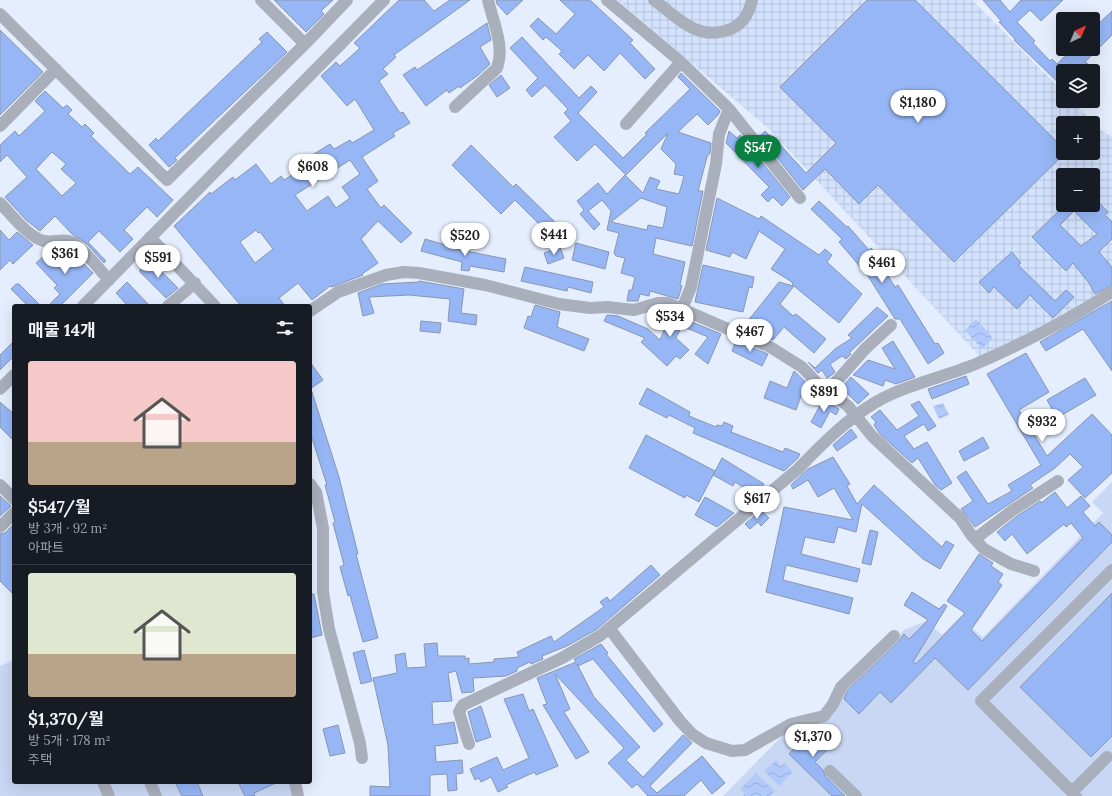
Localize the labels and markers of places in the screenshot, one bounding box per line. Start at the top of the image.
pin: $1,180 [885,90,951,124]
pin: $547 [734,135,782,169]
pin: $608 [289,154,337,188]
pin: $441 [530,222,578,256]
pin: $520 [441,223,489,257]
pin: $361 [41,241,89,275]
pin: $591 [134,245,182,279]
pin: $461 [858,250,906,284]
pin: $534 [646,304,694,338]
pin: $467 [726,319,774,353]
pin: $891 [800,379,848,413]
pin: $932 [1018,409,1066,443]
pin: $617 [733,486,781,520]
pin: $1,370 [780,724,846,758]

